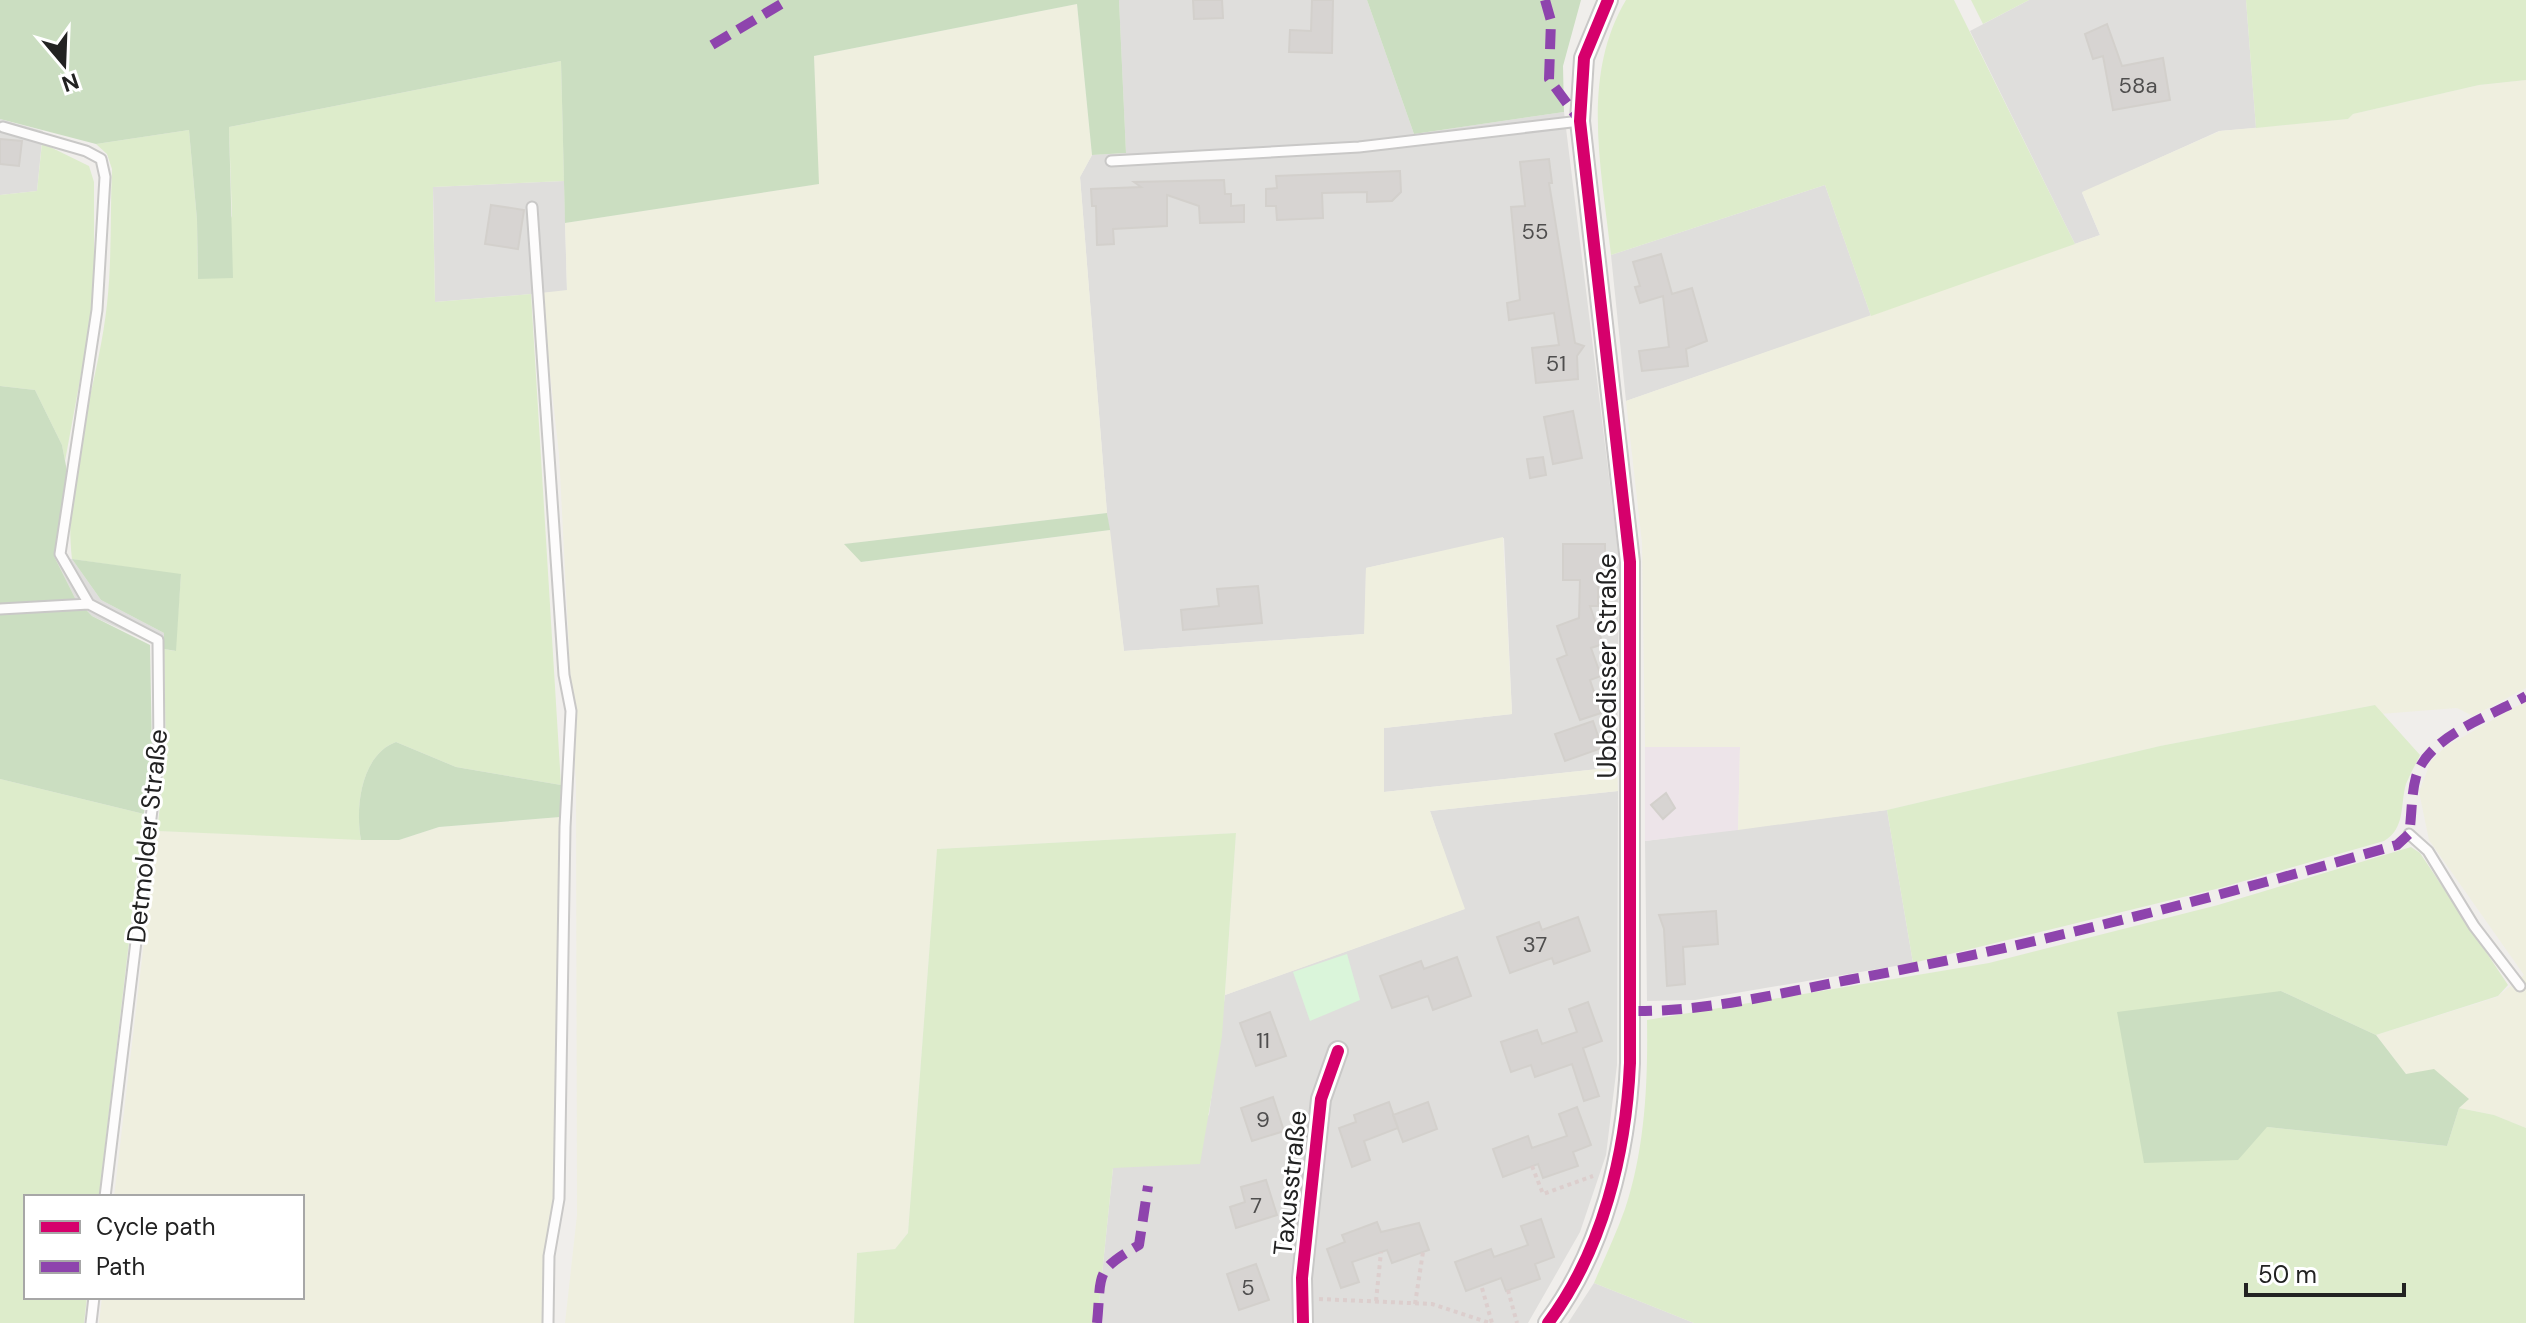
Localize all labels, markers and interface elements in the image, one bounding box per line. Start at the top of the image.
north arrow [24,24,104,104]
text: N [58,66,83,99]
house number: 58a [2119,71,2157,100]
house number: 55 [1522,217,1548,246]
house number: 51 [1546,349,1566,378]
street label: Ubbedisser Straße [1590,554,1624,778]
street label: Detmolder Straße [119,727,175,945]
house number: 37 [1523,930,1547,959]
house number: 11 [1256,1026,1270,1055]
house number: 9 [1256,1105,1270,1134]
street label: Taxusstraße [1265,1109,1315,1257]
house number: 7 [1250,1191,1262,1220]
legend [24,1195,304,1299]
text: Cycle path [96,1211,215,1242]
scale bar [2246,1247,2404,1297]
text: Path [96,1251,145,1282]
text: 50 m [2258,1259,2317,1290]
house number: 5 [1241,1273,1255,1302]

